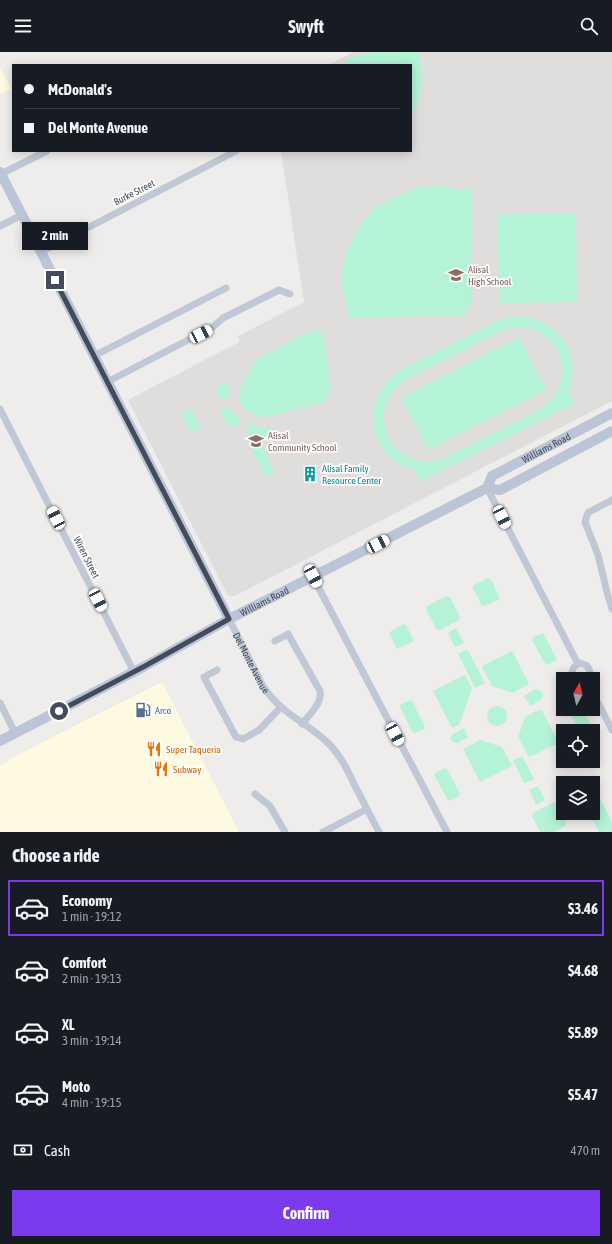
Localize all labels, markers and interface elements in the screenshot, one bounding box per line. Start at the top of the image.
icon: menu [12,15,34,37]
icon: search [578,15,600,37]
text: Swyft [288,16,324,37]
text: McDonald's [48,81,112,98]
text: Del Monte Avenue [48,119,148,136]
street label: Burke Street [112,177,157,207]
callout: 2 min [22,222,88,250]
text: 2 min [42,228,68,243]
place label: Alisal High School [468,264,512,287]
school or university icon: Alisal High School [447,266,465,284]
route end [46,271,64,289]
car [188,323,214,345]
place label: Alisal Community School [268,430,337,453]
street label: Williams Road [520,431,573,465]
school or university icon: Alisal Community School [247,432,265,450]
place label: Alisal Family Resource Center [322,463,382,486]
building icon: Alisal Family Resource Center [301,465,319,483]
car [491,504,513,530]
car [45,505,67,531]
car [365,533,391,555]
street label: Wiren Street [71,535,102,580]
car [302,563,324,589]
street label: Williams Road [238,585,291,618]
car [87,587,109,613]
street label: Del Monte Avenue [231,631,272,696]
north arrow [556,672,600,716]
map controls [556,672,600,820]
fuel station icon: Arco [134,701,152,719]
route start [50,702,68,720]
place label: Arco [155,705,172,716]
car [384,721,406,747]
button: locate [556,724,600,768]
restaurant icon: Super Taqueria [145,740,163,758]
place label: Super Taqueria [166,744,221,755]
restaurant icon: Subway [152,760,170,778]
place label: Subway [173,764,201,775]
button: layers [556,776,600,820]
text: Choose a ride [12,845,100,866]
icon: car [14,890,50,926]
text: Economy [62,892,112,909]
text: $3.46 [568,900,598,917]
text: 1 min · 19:12 [62,909,122,924]
icon: car [14,952,50,988]
text: Comfort [62,954,106,971]
text: $4.68 [568,962,598,979]
text: 2 min · 19:13 [62,971,122,986]
icon: car [14,1014,50,1050]
text: XL [62,1016,75,1033]
text: $5.89 [568,1024,598,1041]
text: 3 min · 19:14 [62,1033,122,1048]
icon: car [14,1076,50,1112]
text: Moto [62,1078,90,1095]
text: $5.47 [568,1086,598,1103]
text: 4 min · 19:15 [62,1095,122,1110]
icon: cash [12,1139,34,1161]
text: Cash [44,1142,70,1159]
text: 470 m [571,1143,600,1158]
button: Confirm [12,1190,600,1236]

